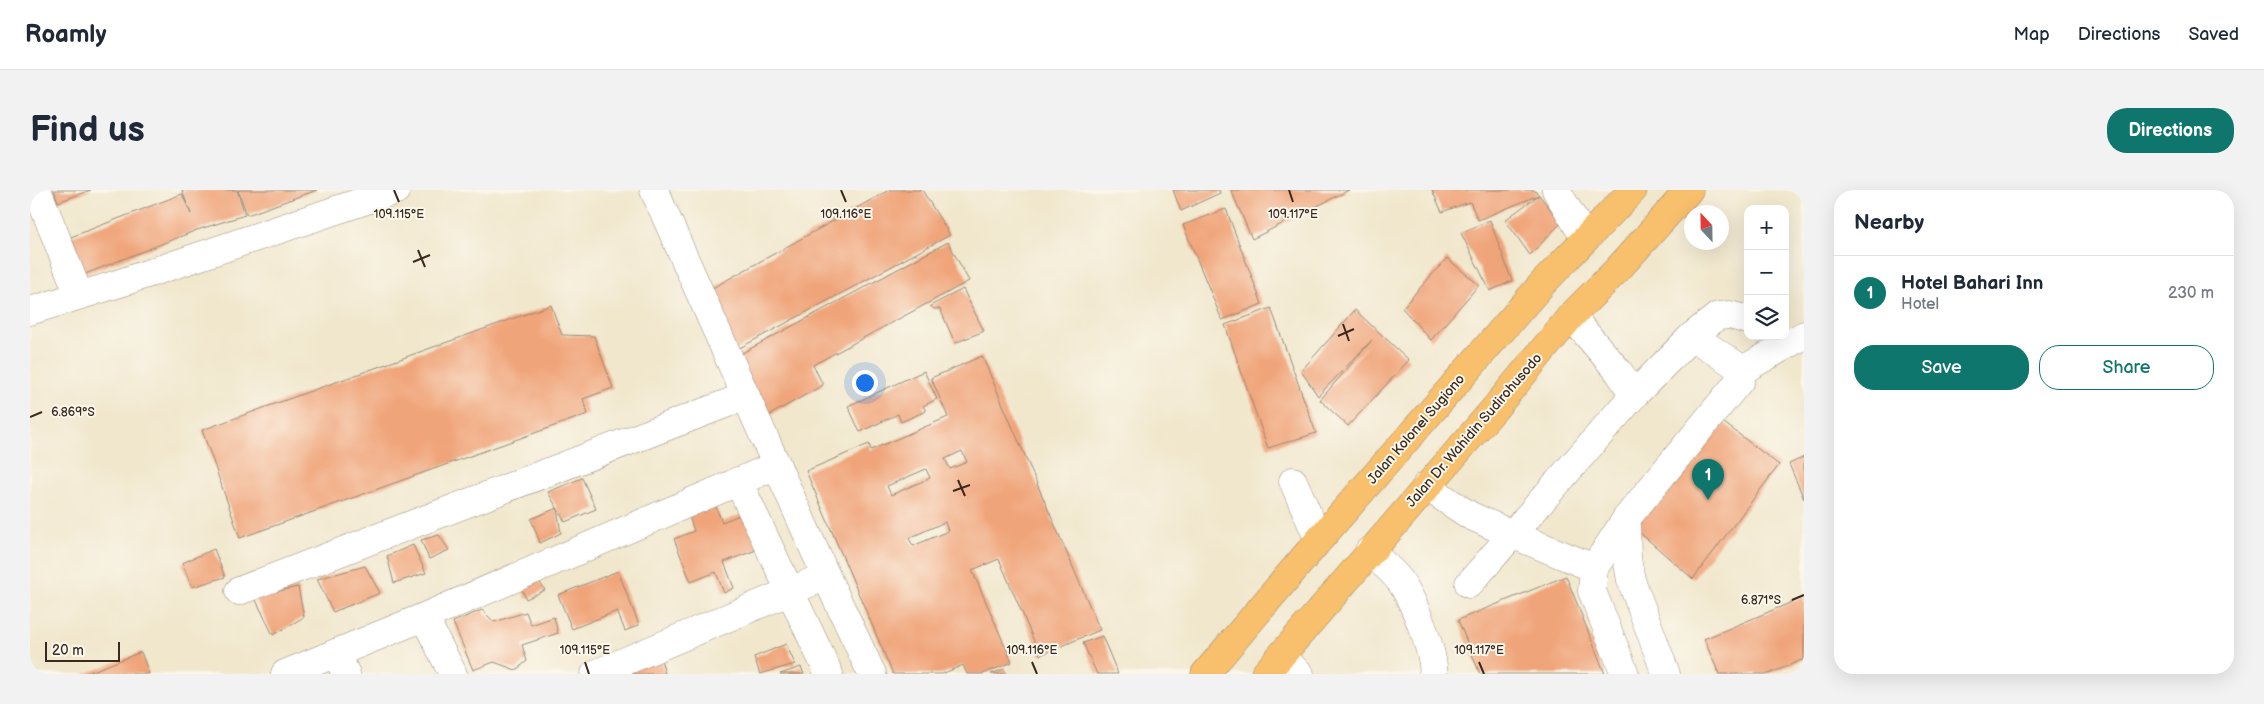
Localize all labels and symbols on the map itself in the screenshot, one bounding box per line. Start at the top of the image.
north arrow [1684,205,1729,250]
text: 109.115°E [374,207,424,222]
text: 109.116°E [821,207,871,222]
text: 109.117°E [1268,207,1318,222]
street label: Jalan Dr. Wahidin Sudirohusodo [1403,350,1545,510]
your location [852,370,878,396]
street label: Jalan Kolonel Sugiono [1364,371,1468,487]
text: 6.869°S [51,405,95,420]
pin: 1 [1692,459,1724,500]
text: 6.871°S [1741,593,1781,608]
scale bar [45,639,120,662]
text: 109.115°E [560,643,610,658]
text: 109.116°E [1007,643,1057,658]
text: 109.117°E [1454,643,1504,658]

